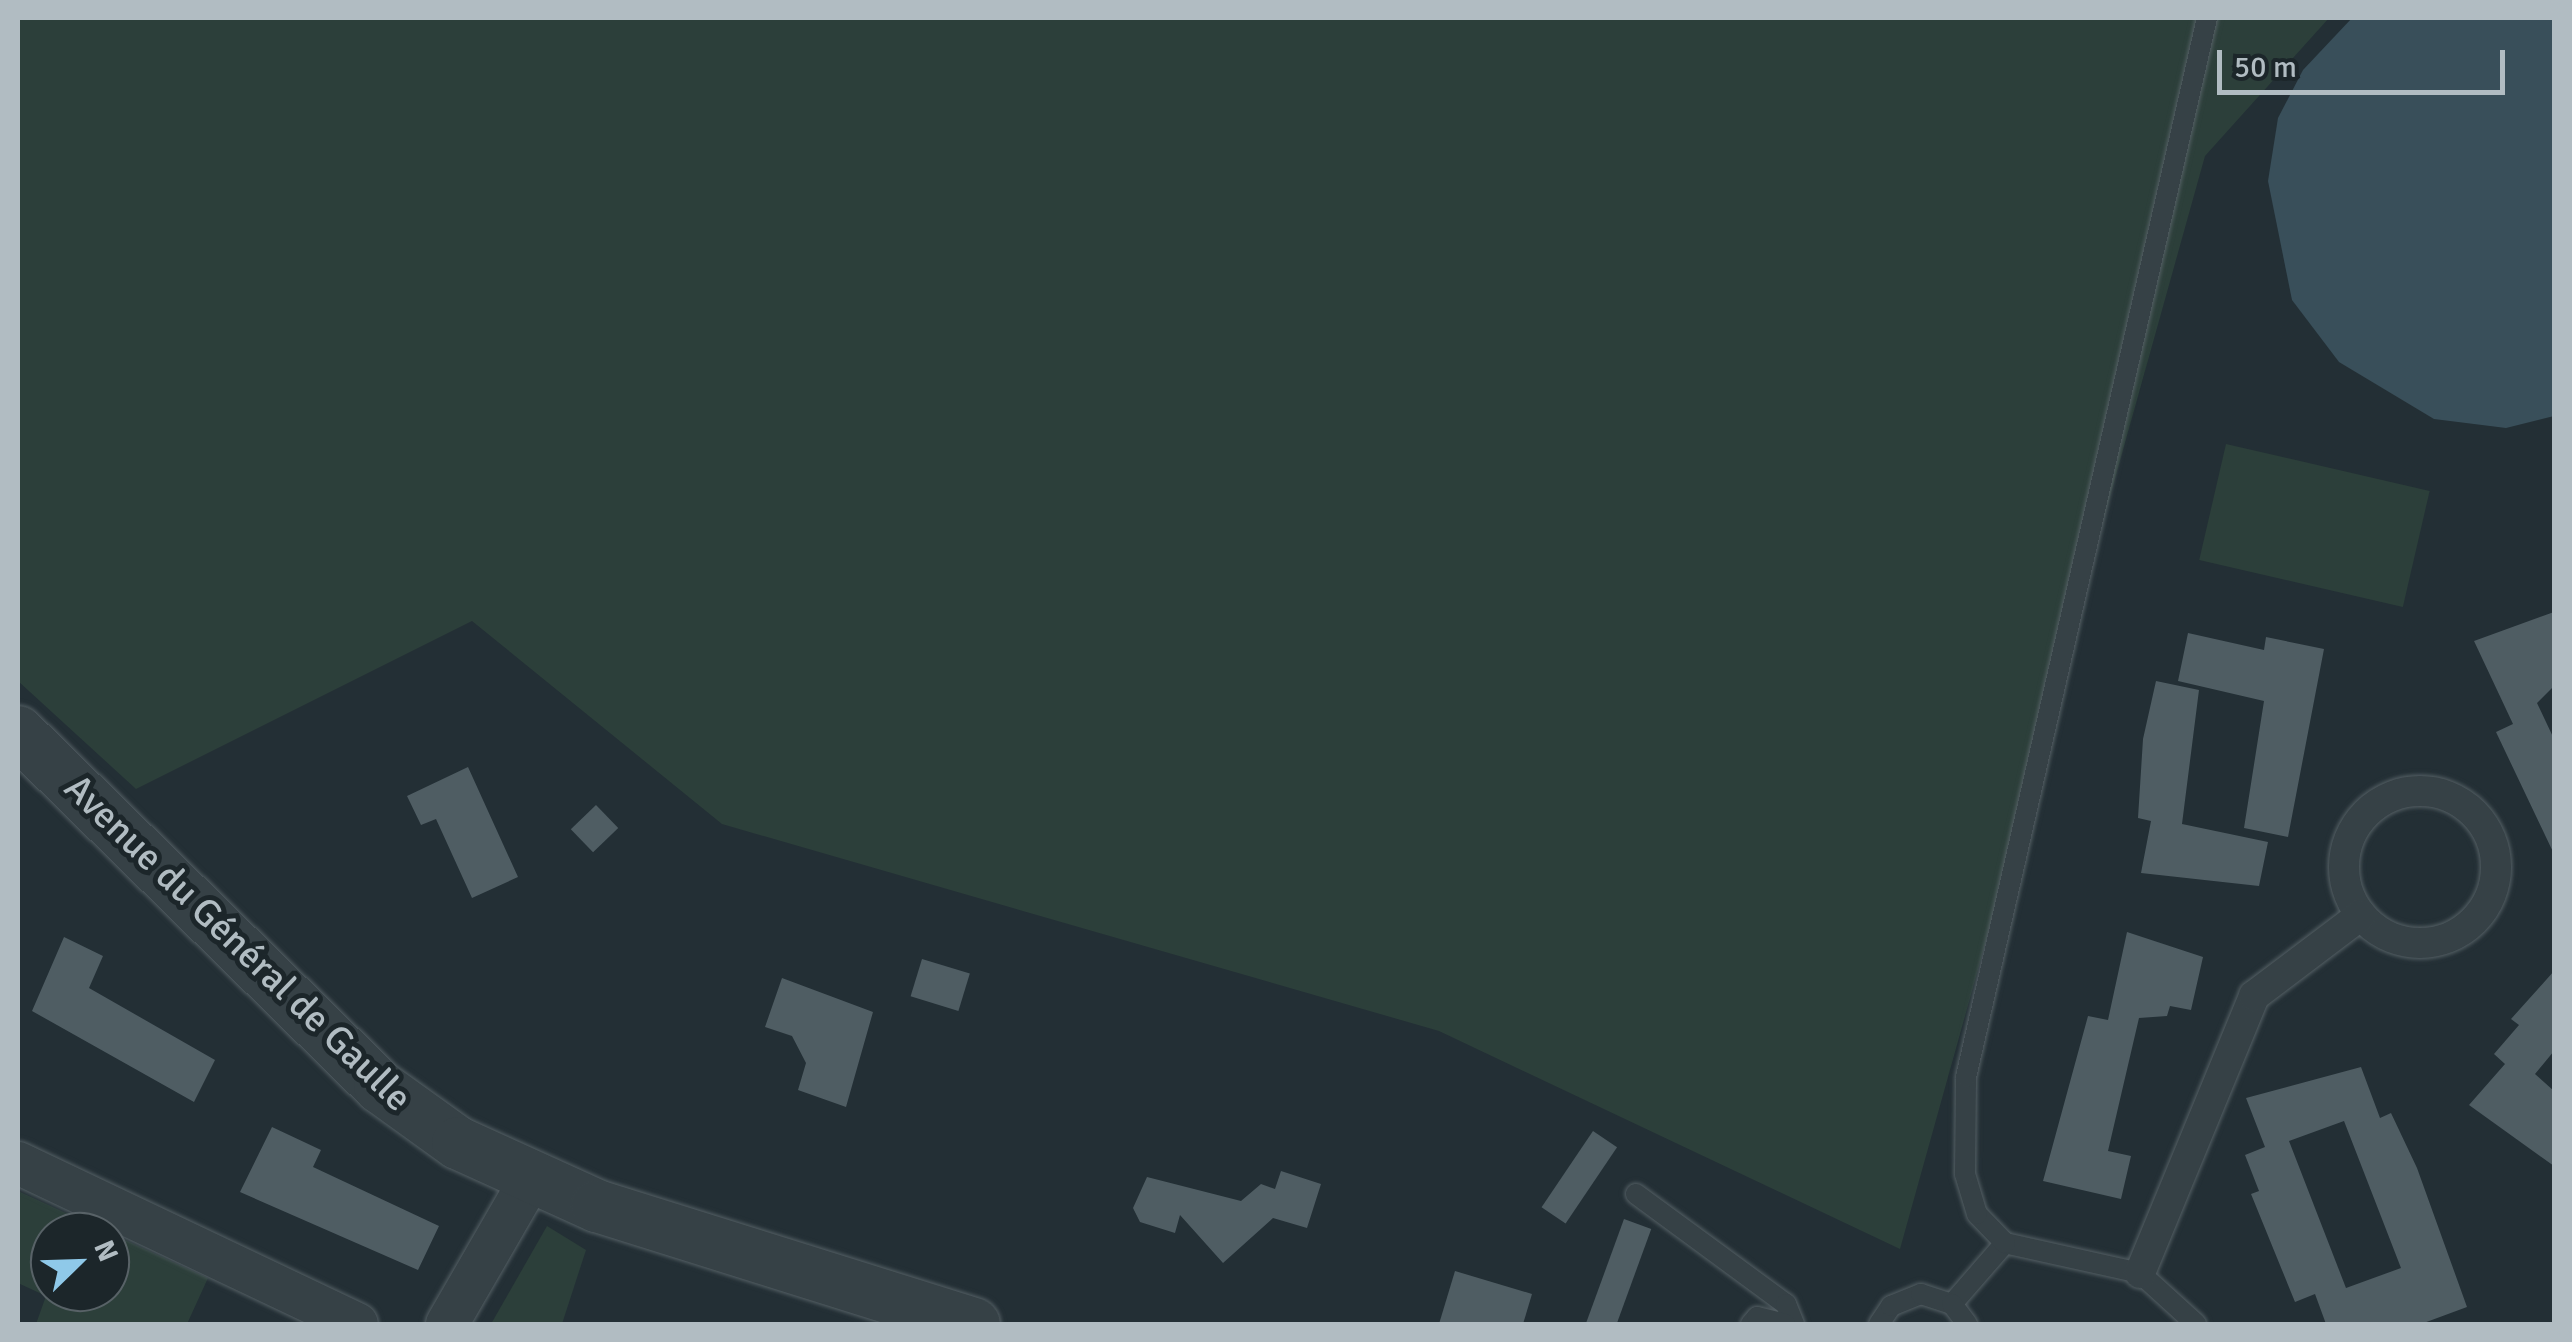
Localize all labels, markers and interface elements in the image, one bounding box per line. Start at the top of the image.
scale bar [2222,30,2510,92]
text: 50 m [2234,49,2297,86]
street label: Avenue du Général de Gaulle [55,765,421,1121]
north arrow [30,1212,130,1312]
text: N [86,1235,125,1267]

